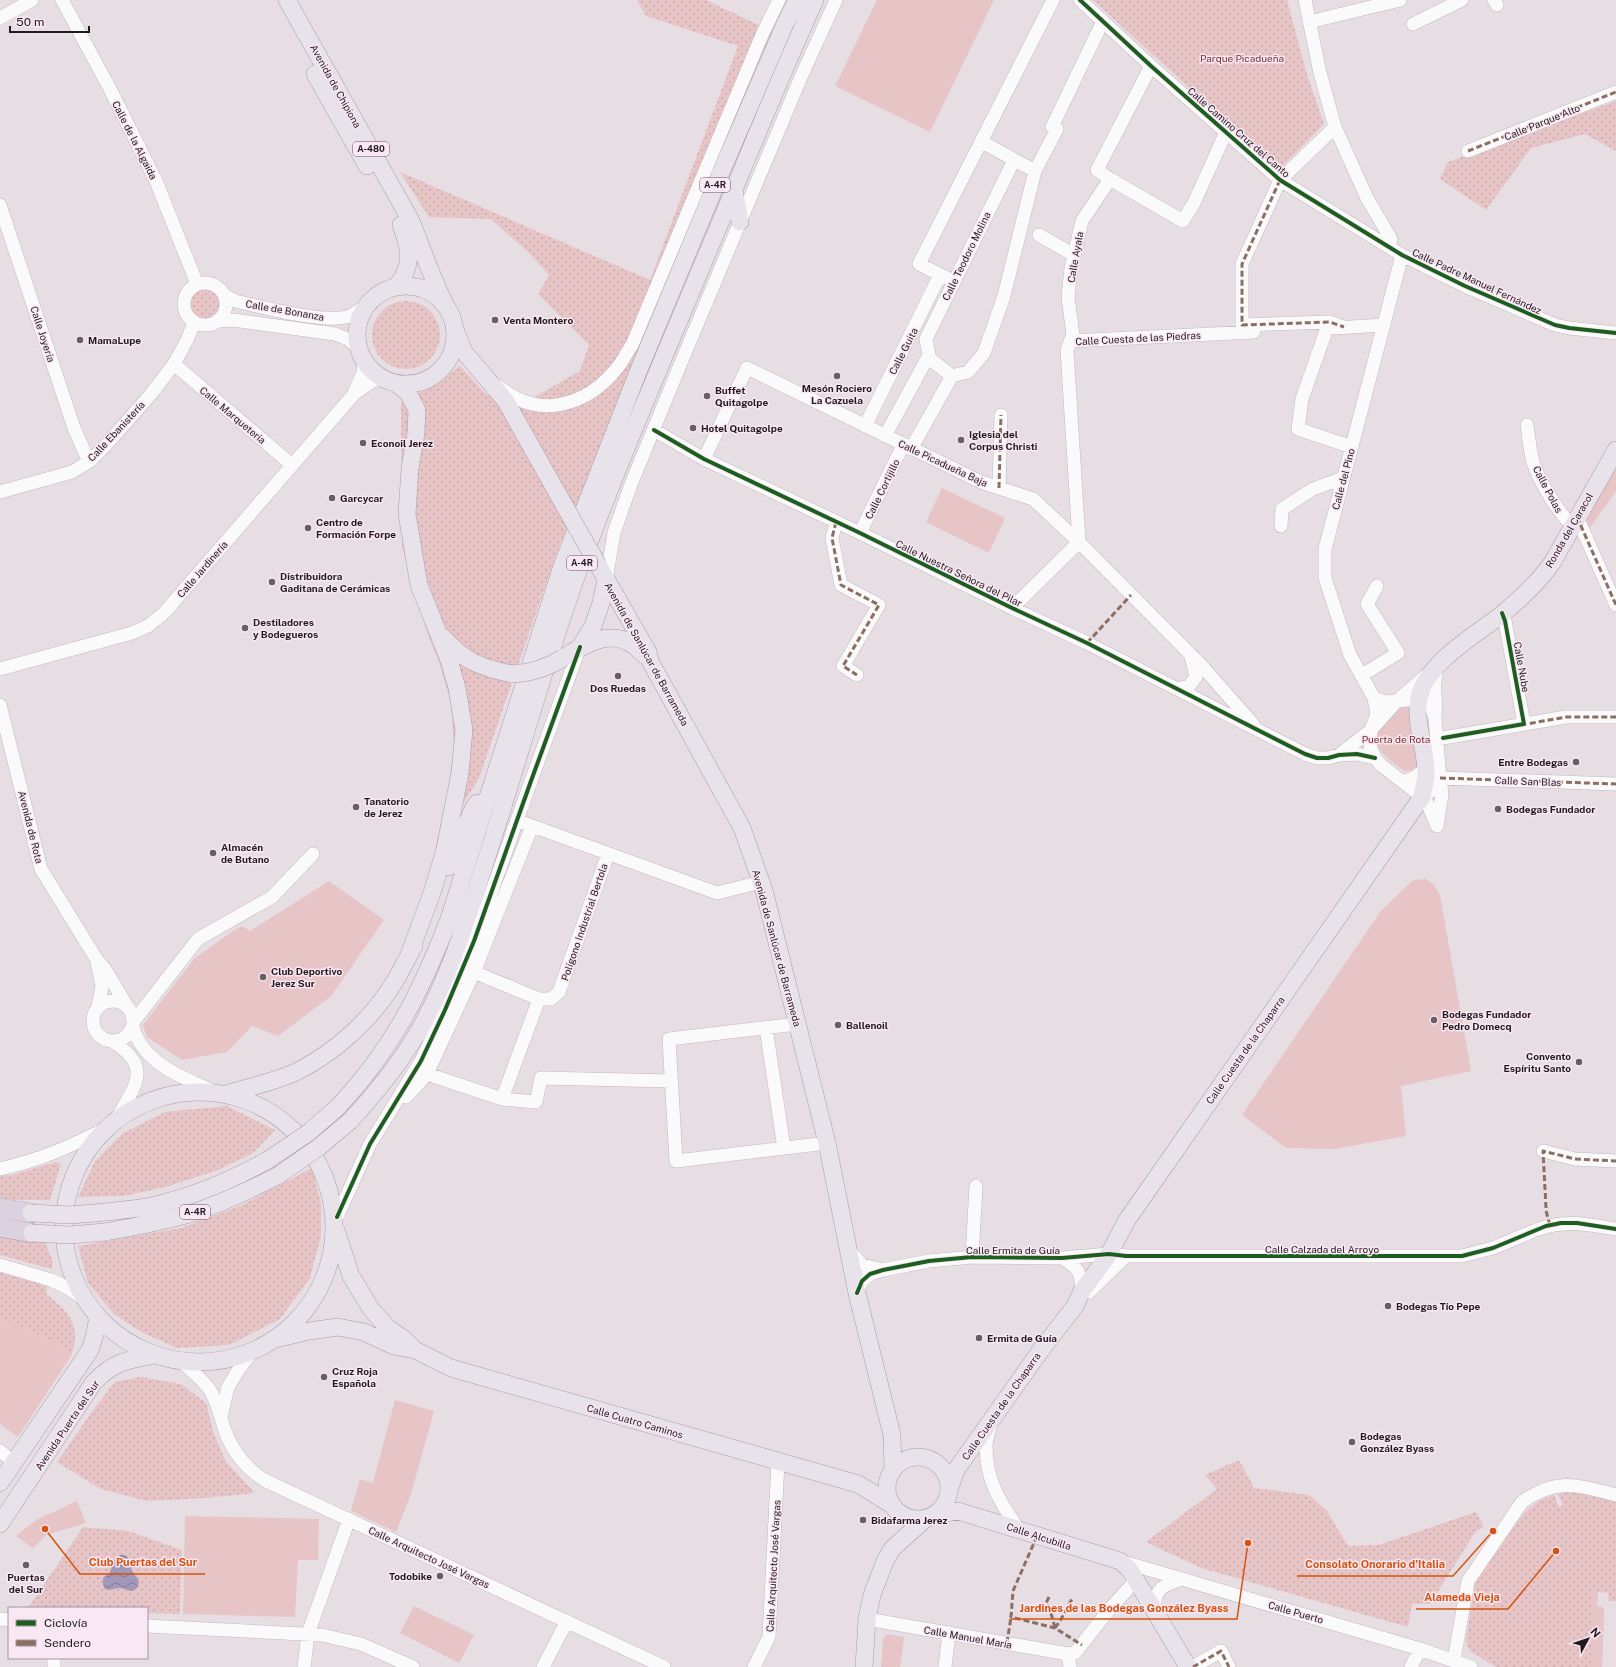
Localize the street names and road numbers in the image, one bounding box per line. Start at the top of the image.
street label: Avenida de Chipiona [308,42,364,130]
street label: Calle Camino Cruz del Canto [1185,84,1293,180]
street label: Calle de la Algaida [110,99,160,181]
street label: Calle Parque Alto [1502,101,1582,143]
road number: A-480 [353,142,389,156]
road number: A-4R [700,178,730,192]
street label: Calle Teodoro Molina [939,210,993,302]
street label: Calle Ayala [1065,230,1085,284]
street label: Calle Padre Manuel Fernández [1410,246,1544,316]
street label: Calle de Bonanza [245,297,325,323]
street label: Calle Joyería [28,304,58,364]
street label: Calle Guita [886,326,920,376]
street label: Calle Cuesta de las Piedras [1075,329,1201,347]
street label: Calle Marquetería [197,384,269,446]
street label: Calle Ebanistería [85,398,147,464]
street label: Calle Picadueña Baja [896,437,990,489]
street label: Calle del Pino [1329,447,1357,511]
street label: Calle Cortijillo [862,457,902,521]
street label: Calle Polas [1531,463,1565,515]
street label: Ronda del Caracol [1543,490,1595,570]
street label: Calle Nuestra Señora del Pilar [894,537,1024,609]
street label: Calle Jardinería [174,538,230,600]
road number: A-4R [567,556,597,570]
street label: Avenida de Sanlúcar de Barrameda [602,580,692,728]
street label: Calle Nube [1512,641,1532,694]
street label: Calle San Blas [1494,774,1562,788]
street label: Avenida de Rota [16,789,46,865]
street label: Polígono Industrial Bertola [558,862,610,982]
street label: Avenida de Sanlúcar de Barrameda [750,868,804,1028]
street label: Calle Cuesta de la Chaparra [1203,994,1287,1106]
road number: A-4R [180,1205,210,1219]
street label: Calle Calzada del Arroyo [1265,1243,1379,1255]
street label: Calle Ermita de Guía [966,1244,1060,1256]
street label: Calle Cuesta de la Chaparra [959,1350,1043,1462]
street label: Avenida Puerta del Sur [32,1378,102,1472]
street label: Calle Cuatro Caminos [585,1401,685,1441]
street label: Calle Arquitecto José Vargas [764,1500,782,1632]
street label: Calle Alcubilla [1005,1520,1073,1552]
street label: Calle Arquitecto José Vargas [367,1524,491,1590]
street label: Calle Puerto [1267,1598,1325,1626]
street label: Calle Manuel María [923,1623,1013,1651]

